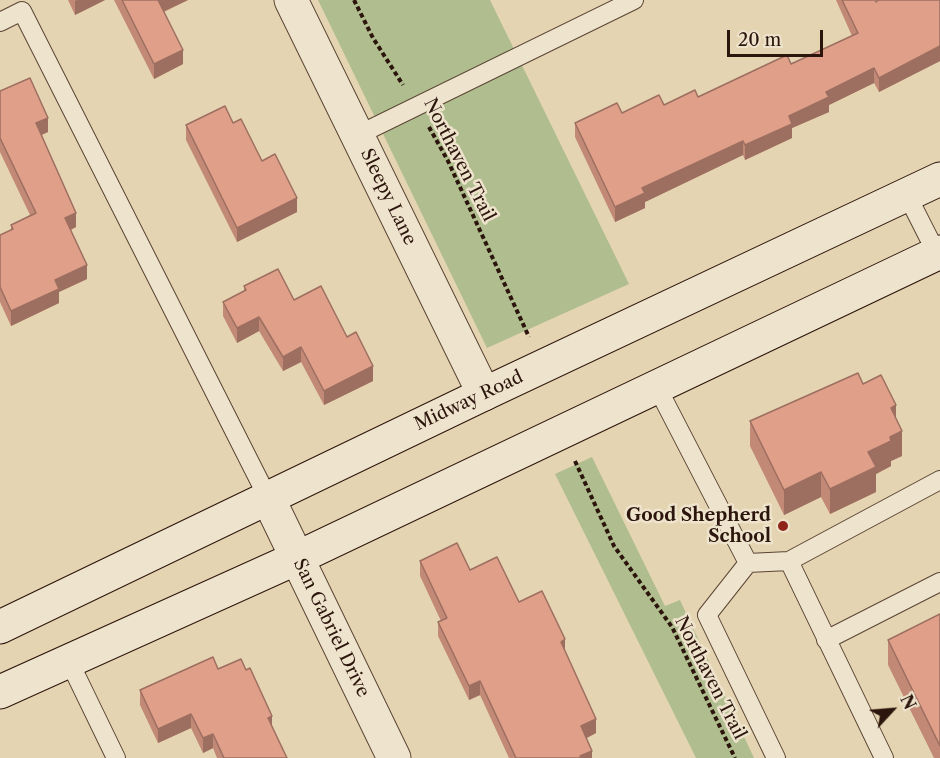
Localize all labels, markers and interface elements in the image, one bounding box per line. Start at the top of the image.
scale bar [730,18,826,56]
text: 20 m [738,29,781,51]
street label: Northaven Trail [419,95,499,225]
street label: Sleepy Lane [355,145,421,249]
street label: Midway Road [411,366,527,436]
place label: Good Shepherd School [626,505,771,548]
marker: Good Shepherd School [776,519,790,533]
street label: San Gabriel Drive [288,555,374,701]
street label: Northaven Trail [670,613,750,743]
north arrow [862,680,922,740]
text: N [896,691,920,713]

